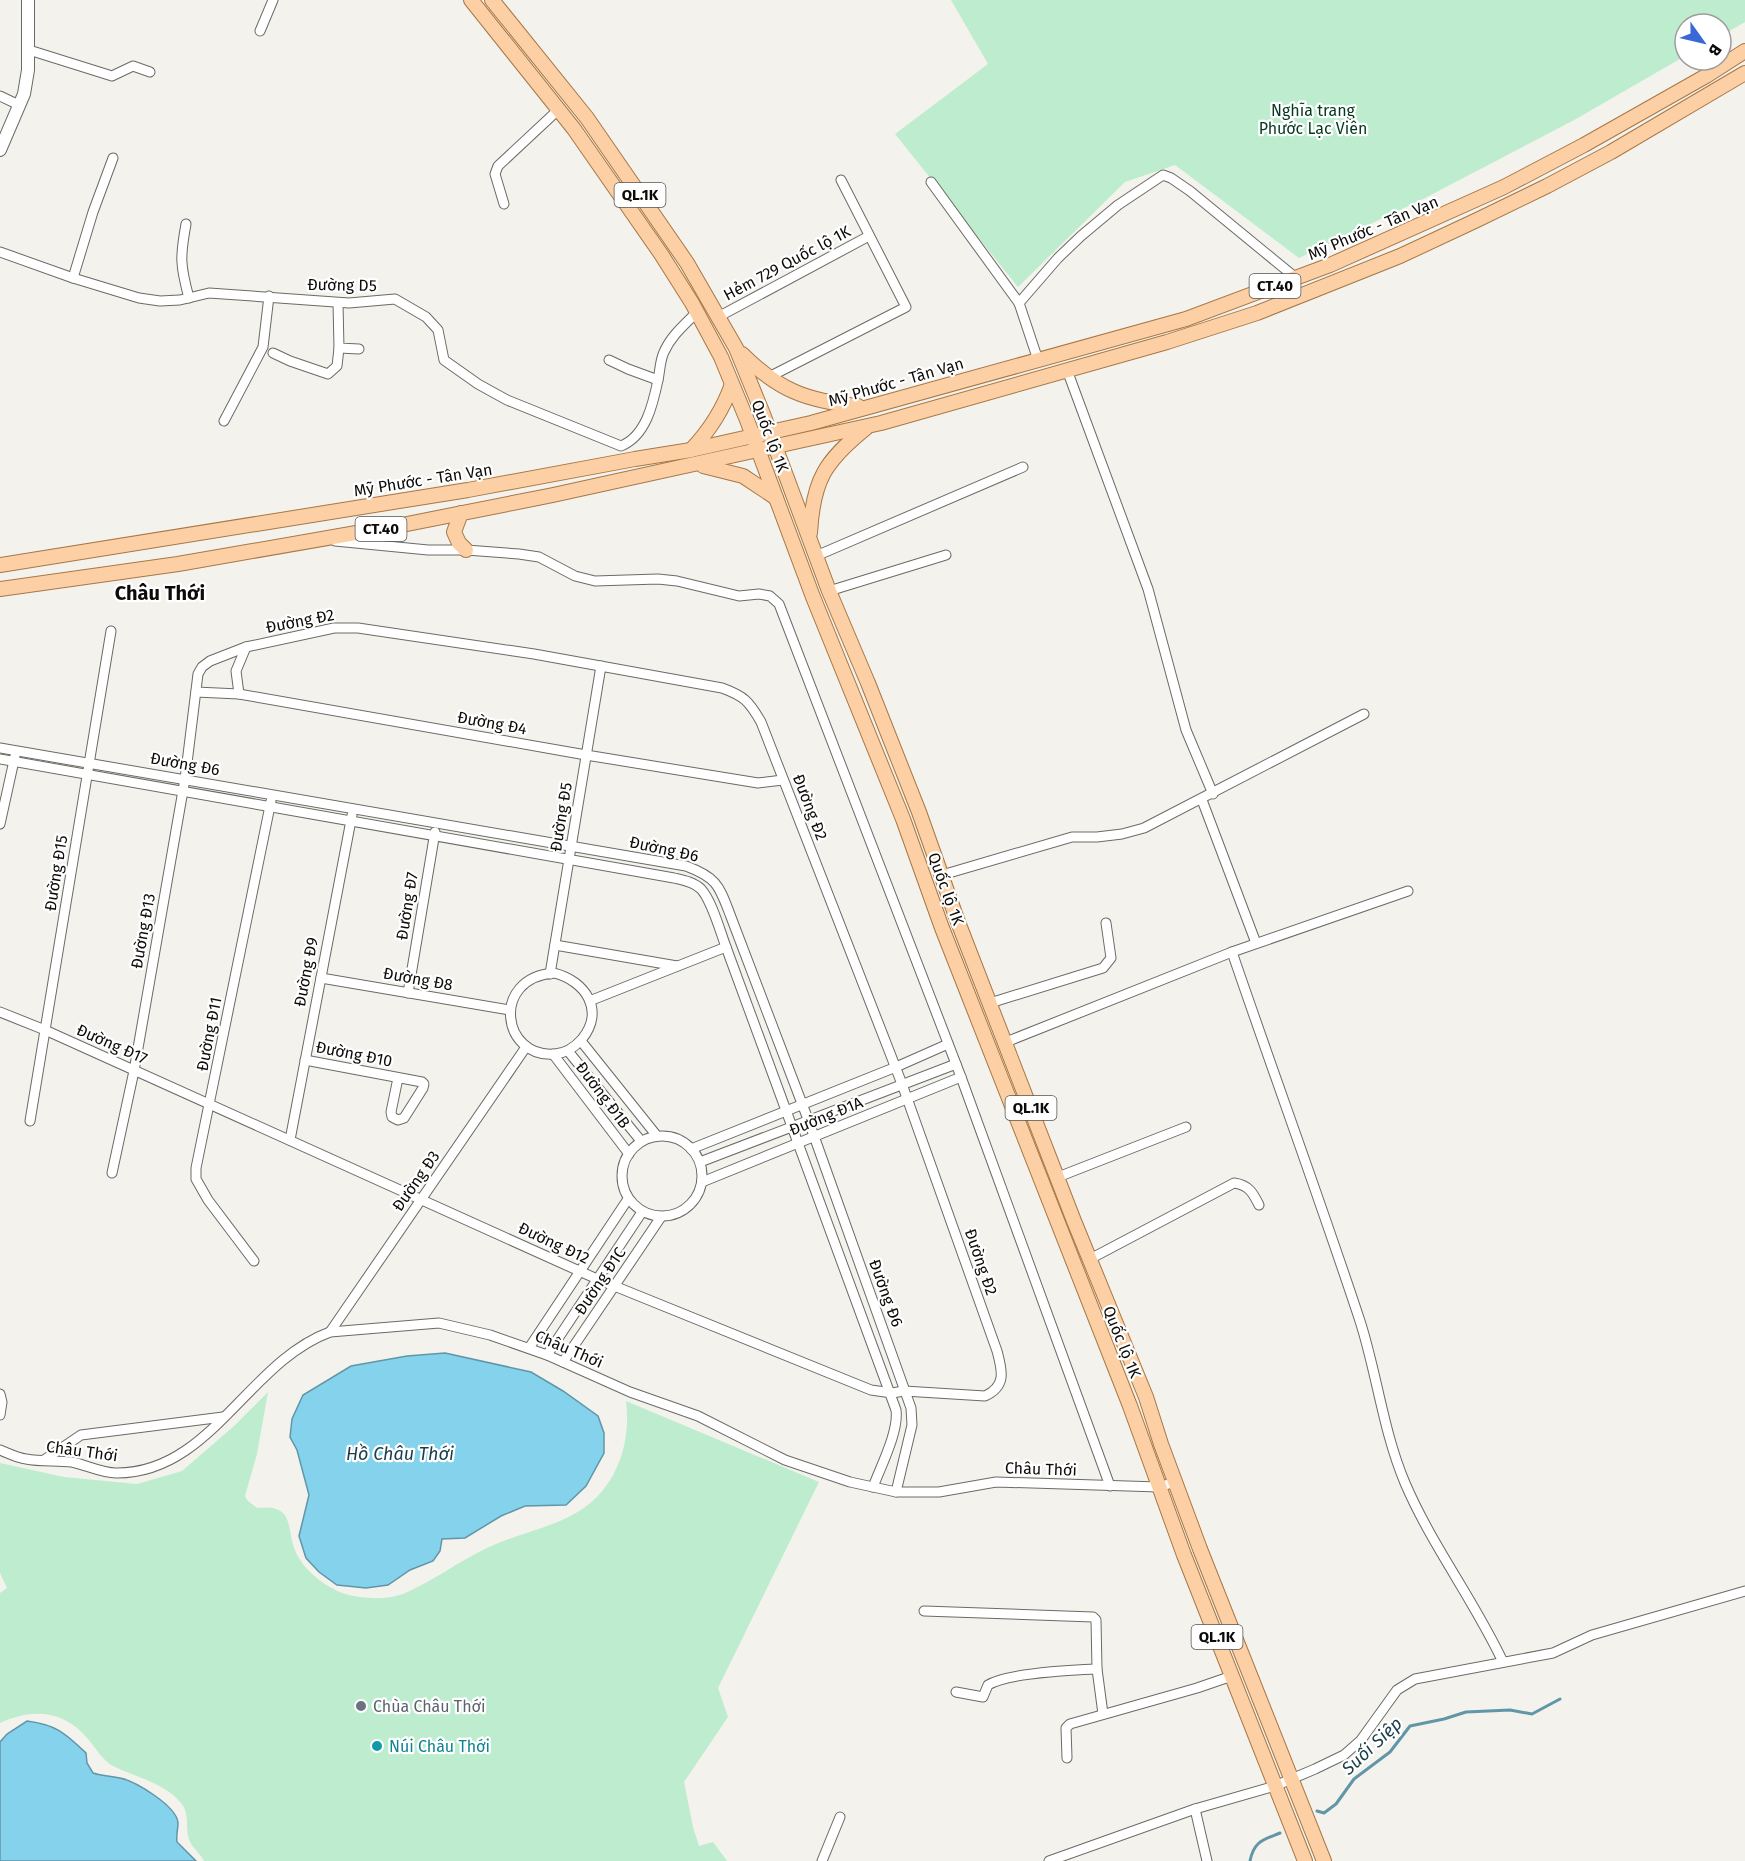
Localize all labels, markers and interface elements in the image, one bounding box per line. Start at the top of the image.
north arrow [1673,12,1733,72]
text: B [1704,41,1726,60]
park label: Nghĩa trang Phước Lạc Viên [1259,101,1367,138]
road number: QL.1K [614,183,666,207]
street label: Mỹ Phước - Tân Vạn [1305,192,1441,264]
street label: Hẻm 729 Quốc lộ 1K [720,220,854,304]
road number: CT.40 [1250,274,1300,298]
street label: Đường D5 [307,275,377,295]
street label: Mỹ Phước - Tân Vạn [826,354,966,410]
street label: Quốc lộ 1K [747,397,794,475]
street label: Mỹ Phước - Tân Vạn [352,460,494,500]
road number: CT.40 [356,517,406,541]
district label: Châu Thới [115,581,205,605]
street label: Đường Đ2 [264,605,336,637]
street label: Đường Đ4 [456,708,529,739]
street label: Đường Đ6 [149,749,221,779]
street label: Đường Đ2 [789,771,831,843]
street label: Đường Đ5 [546,781,576,853]
street label: Đường Đ6 [628,832,700,866]
street label: Đường Đ15 [41,834,71,912]
street label: Quốc lộ 1K [924,850,969,929]
street label: Đường Đ7 [392,871,422,941]
street label: Đường Đ13 [127,892,159,970]
street label: Đường Đ9 [290,936,322,1008]
street label: Đường Đ8 [382,964,455,995]
street label: Đường Đ11 [193,995,225,1073]
street label: Đường Đ17 [74,1020,150,1068]
street label: Đường Đ10 [314,1037,394,1071]
street label: Đường Đ1B [572,1058,634,1132]
street label: Đường Đ1A [786,1092,866,1139]
road number: QL.1K [1006,1096,1056,1120]
street label: Đường Đ3 [388,1147,444,1215]
street label: Đường Đ12 [515,1218,593,1268]
street label: Đường Đ2 [961,1226,1001,1298]
street label: Đường Đ1C [570,1244,630,1318]
street label: Đường Đ6 [865,1257,907,1329]
street label: Quốc lộ 1K [1099,1303,1146,1381]
street label: Châu Thới [532,1326,606,1372]
street label: Châu Thới [45,1437,119,1465]
water label: Hồ Châu Thới [346,1443,454,1465]
street label: Châu Thới [1005,1458,1077,1480]
road number: QL.1K [1192,1625,1242,1649]
place label: Chùa Châu Thới [373,1697,486,1716]
marker: Chùa Châu Thới [354,1699,368,1713]
water label: Suối Siệp [1336,1713,1407,1780]
place label: Núi Châu Thới [389,1737,490,1756]
marker: Núi Châu Thới [370,1739,384,1753]

